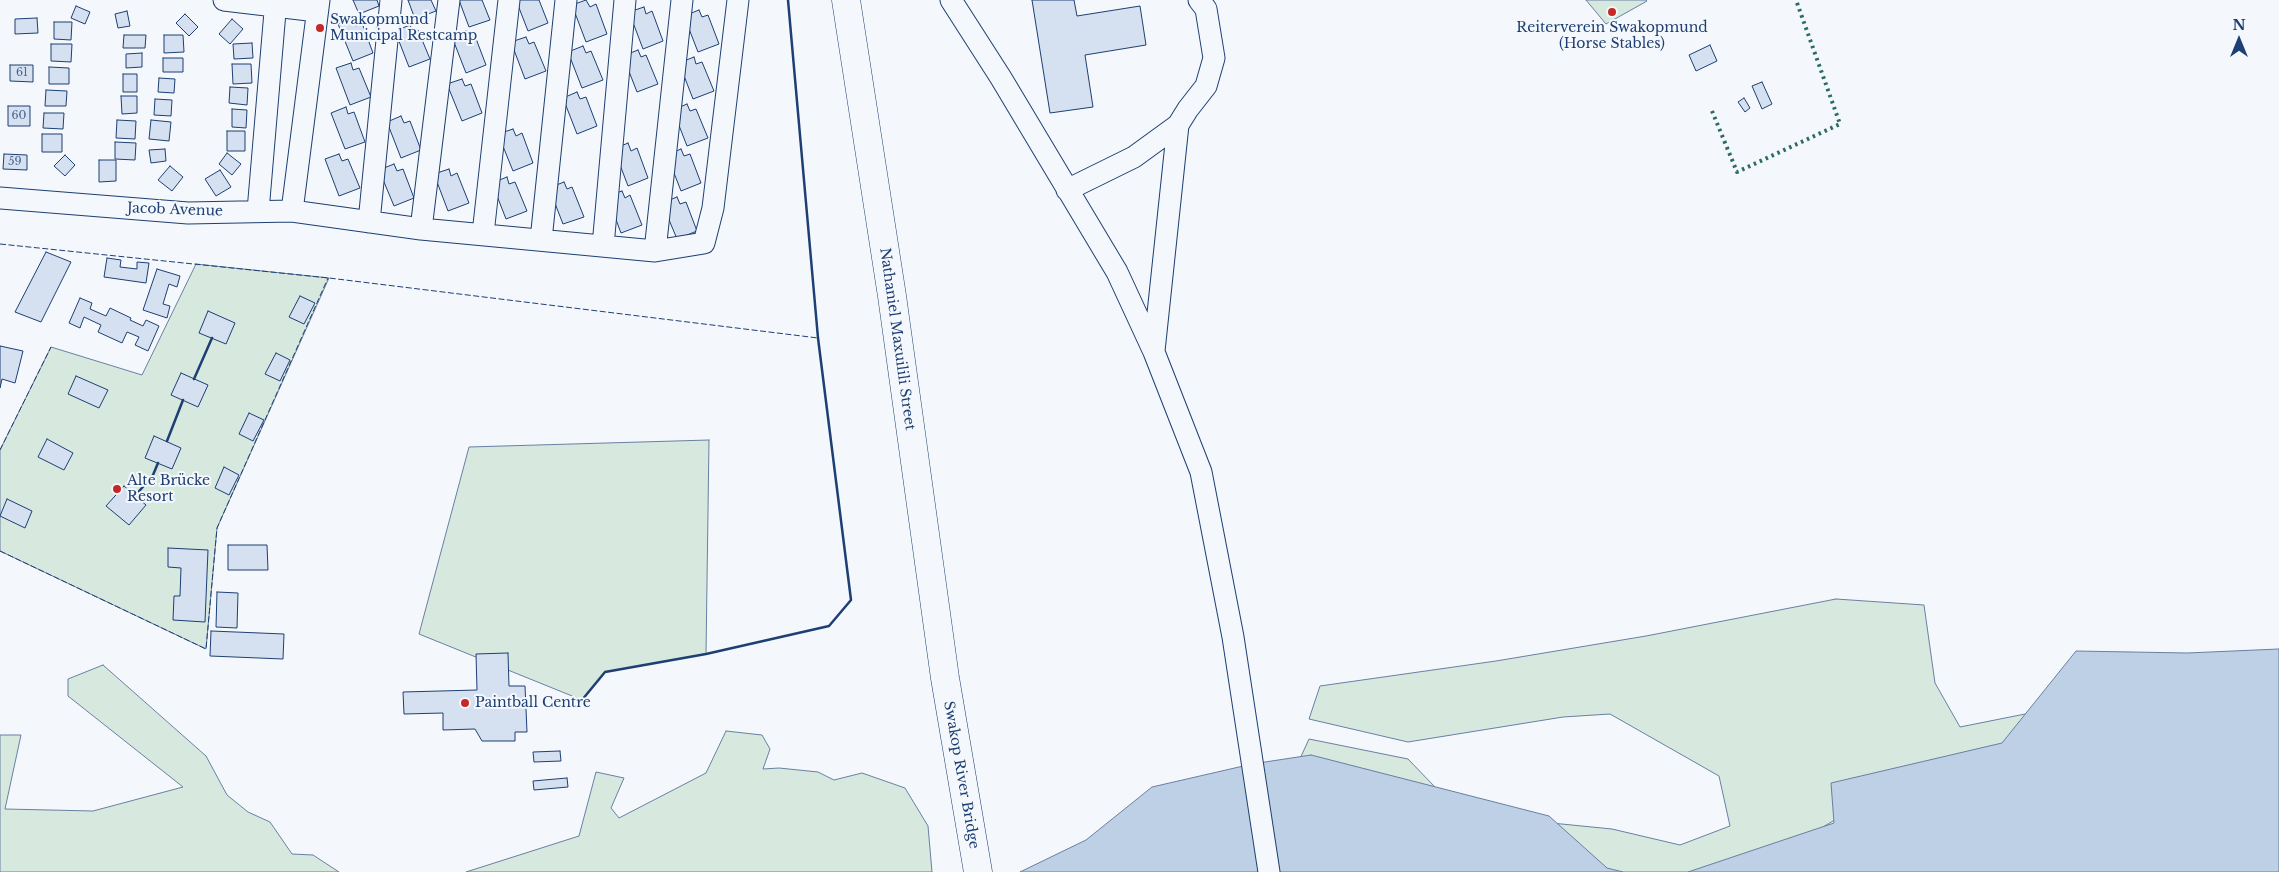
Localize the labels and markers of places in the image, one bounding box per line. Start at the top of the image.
marker: Reiterverein Swakopmund (Horse Stables) [1606,6,1618,18]
place label: Swakopmund Municipal Restcamp [330,12,477,44]
place label: Reiterverein Swakopmund (Horse Stables) [1516,20,1708,52]
marker: Swakopmund Municipal Restcamp [314,22,326,34]
place label: Alte Brücke Resort [127,473,210,506]
marker: Alte Brücke Resort [111,483,123,495]
place label: Paintball Centre [475,695,591,711]
marker: Paintball Centre [459,697,471,709]

